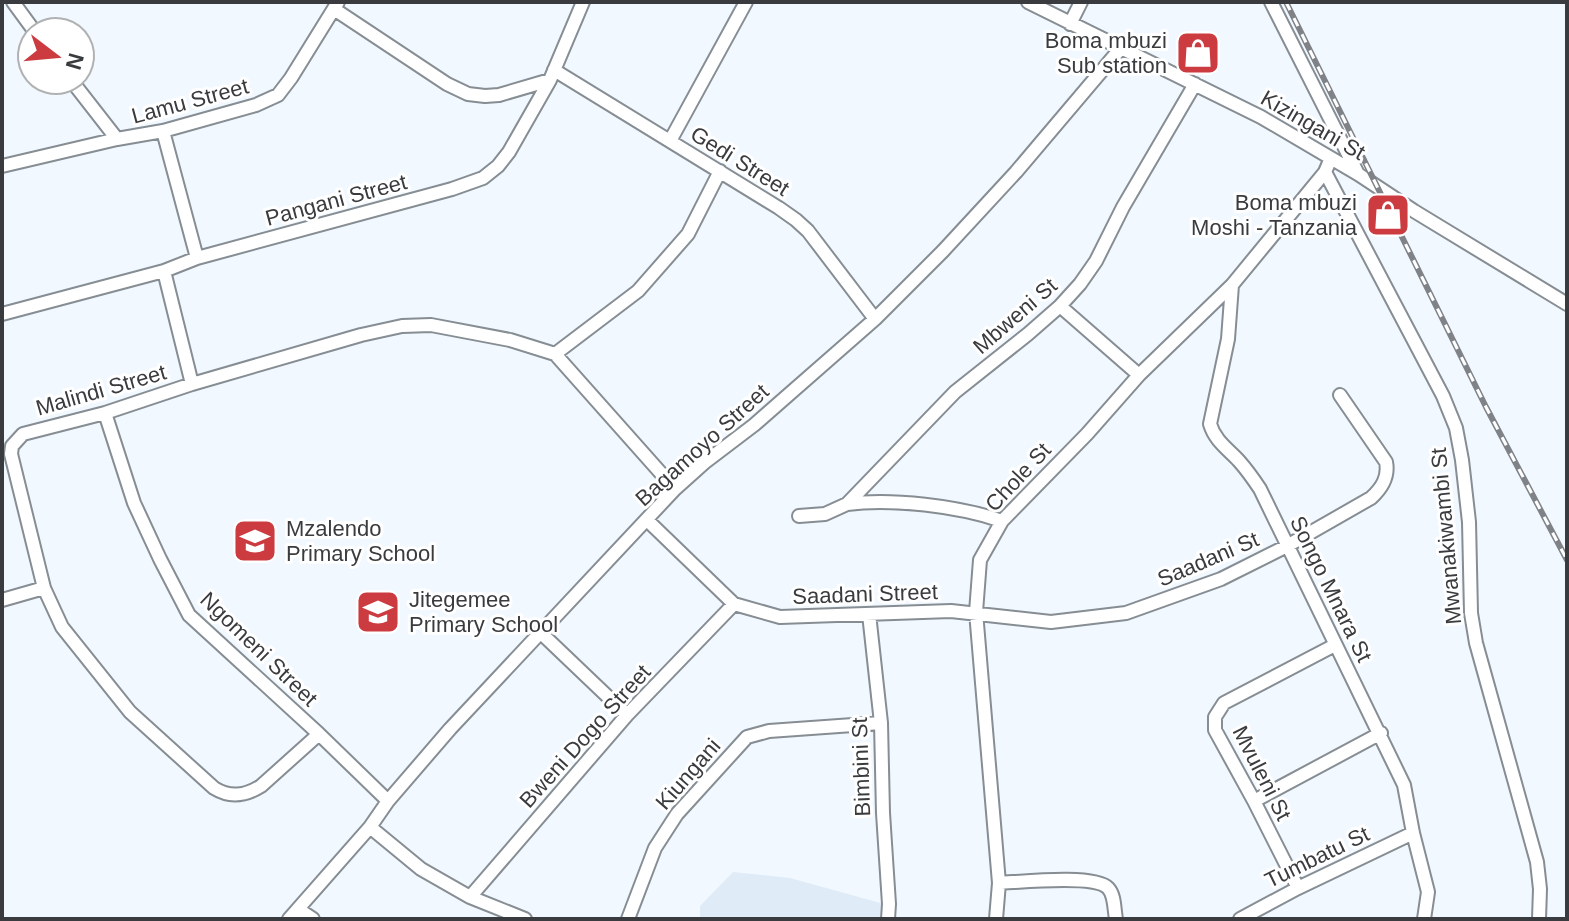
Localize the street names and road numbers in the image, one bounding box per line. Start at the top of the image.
street label: Lamu Street [129,73,251,129]
street label: Kizingani St [1256,85,1370,165]
street label: Gedi Street [686,121,794,201]
street label: Pangani Street [262,169,410,231]
street label: Mbweni St [968,273,1062,359]
street label: Malindi Street [33,359,169,421]
street label: Bagamoyo Street [630,379,774,511]
street label: Chole St [980,438,1056,516]
street label: Mwanakiwambi St [1426,447,1466,625]
street label: Songo Mnara St [1285,512,1377,666]
street label: Saadani St [1154,526,1262,592]
street label: Saadani Street [792,579,938,609]
street label: Ngomeni Street [195,587,323,711]
street label: Bweni Dogo Street [514,659,656,813]
street label: Bimbini St [847,717,875,817]
street label: Mvuleni St [1228,722,1296,824]
street label: Kiungani [650,733,726,815]
street label: Tumbatu St [1261,821,1373,893]

